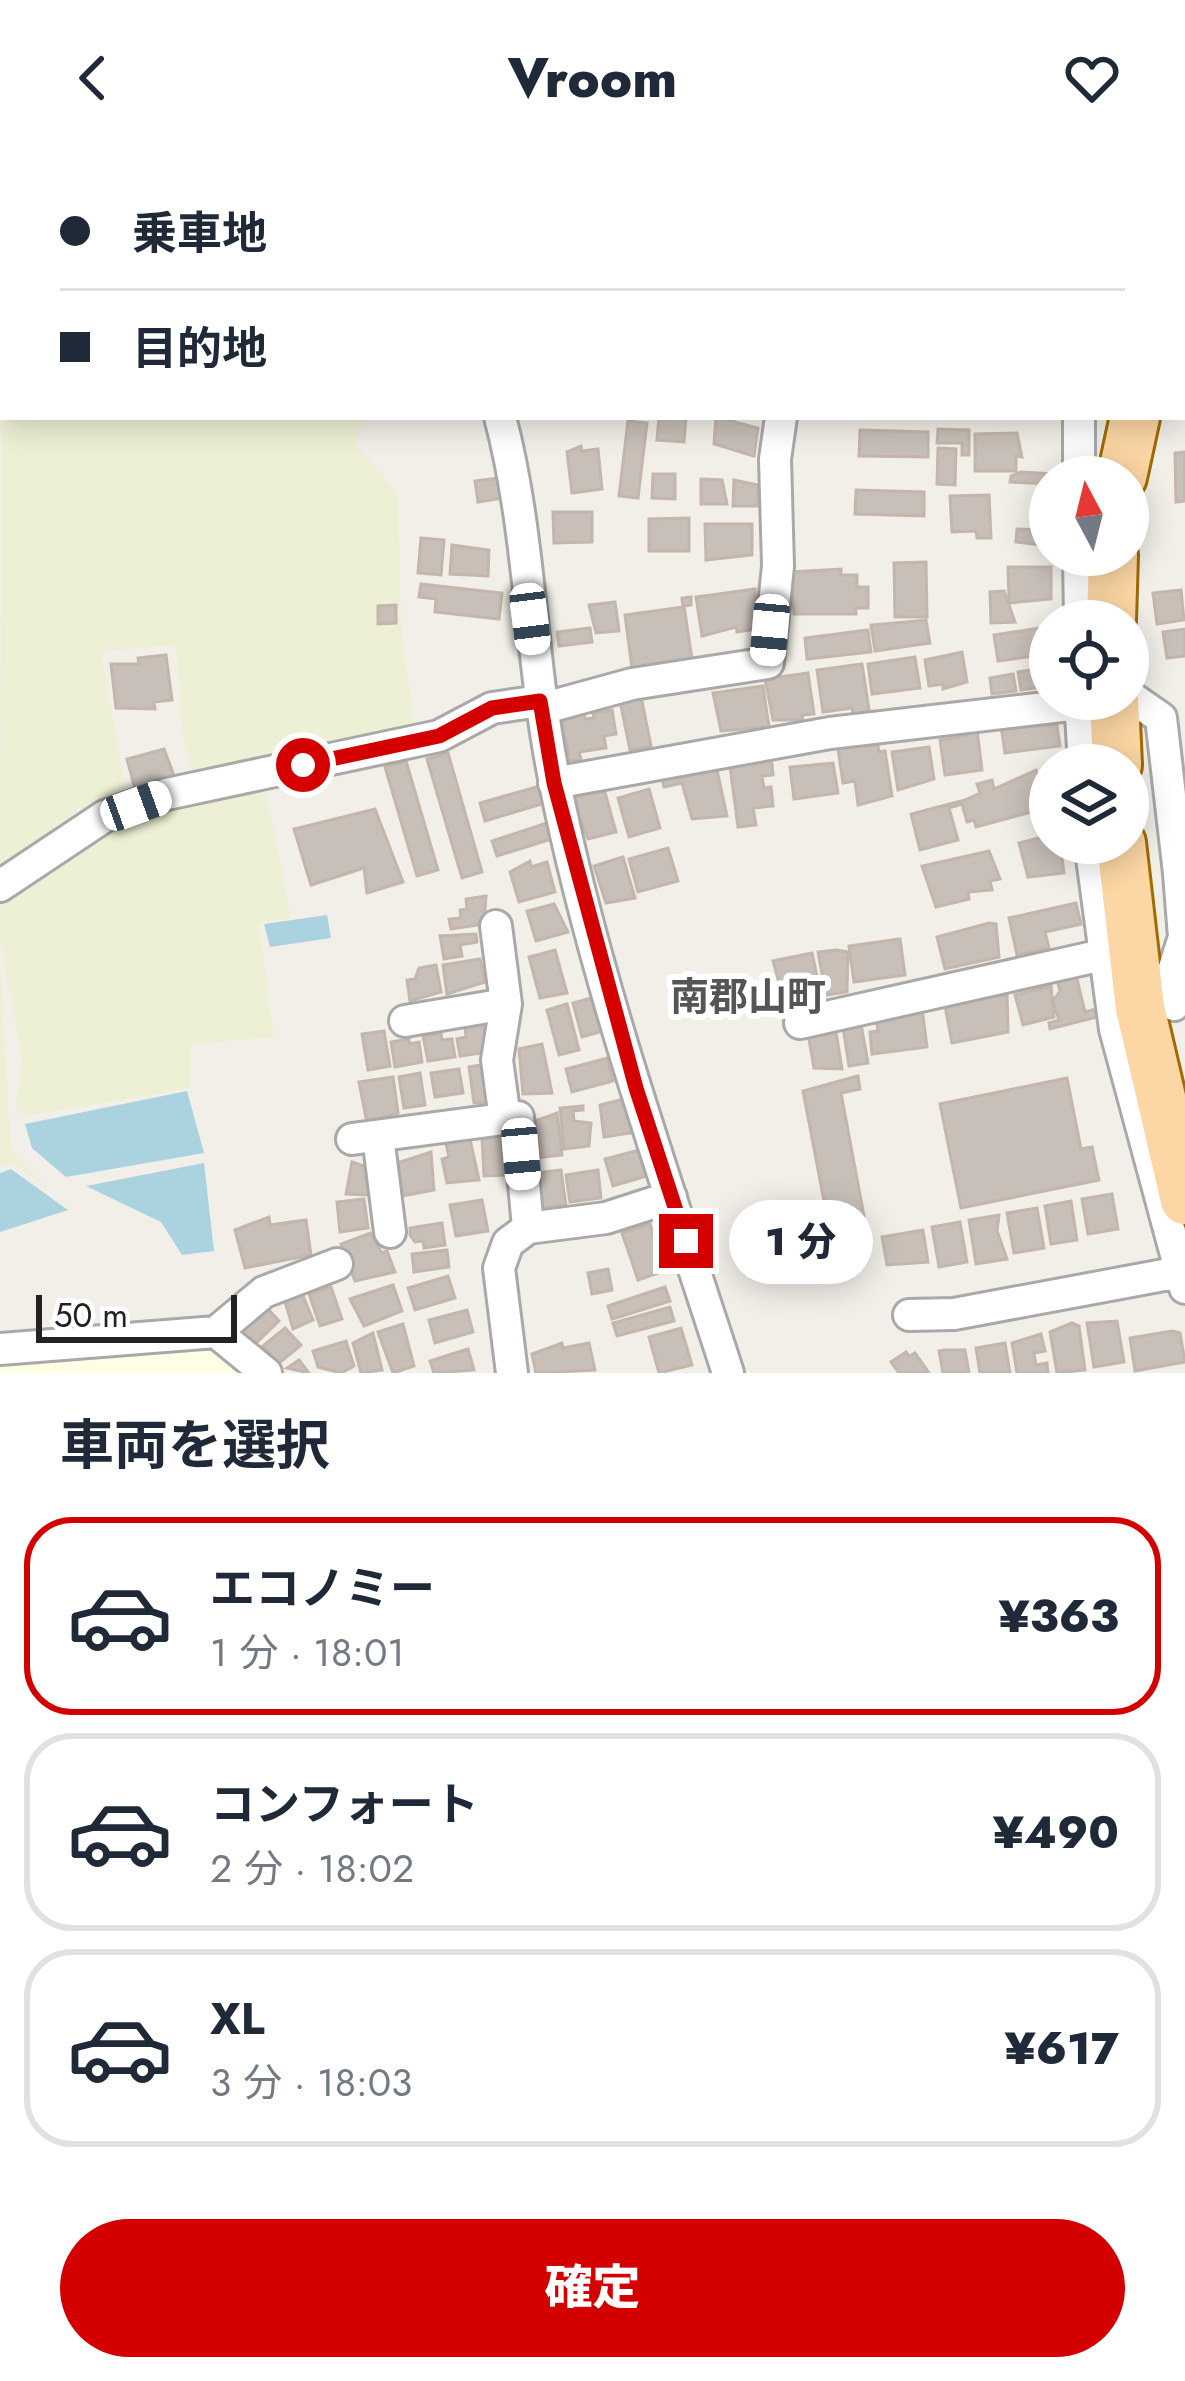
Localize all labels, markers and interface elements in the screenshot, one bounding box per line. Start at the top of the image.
text: Vroom [508,39,677,117]
icon: back [60,45,126,111]
icon: heart [1059,45,1125,111]
text: 乗車地 [132,201,267,266]
text: 目的地 [132,316,267,381]
north arrow [1029,456,1149,576]
map controls [1029,456,1149,864]
car [508,581,552,657]
car [749,593,791,667]
button: locate [1029,600,1149,720]
route start [276,738,330,792]
button: layers [1029,744,1149,864]
car [96,777,176,835]
district label: 南郡山町 [670,968,826,1025]
car [500,1117,542,1191]
callout: 1 分 [728,1199,872,1283]
text: 1 分 [765,1213,837,1270]
route end [659,1214,713,1268]
scale bar [36,1289,237,1342]
text: 50 m [54,1292,128,1339]
text: 車両を選択 [60,1406,330,1484]
text: エコノミー [210,1556,435,1621]
icon: car [66,1562,174,1670]
text: ¥363 [998,1584,1119,1649]
text: 1 分 · 18:01 [210,1624,405,1681]
text: コンフォート [210,1772,479,1837]
icon: car [66,1778,174,1886]
text: ¥490 [993,1800,1119,1865]
text: 2 分 · 18:02 [210,1840,414,1897]
text: XL [210,1986,265,2051]
icon: car [66,1994,174,2102]
text: ¥617 [1004,2016,1119,2081]
text: 3 分 · 18:03 [210,2054,412,2111]
button: 確定 [60,2219,1125,2357]

